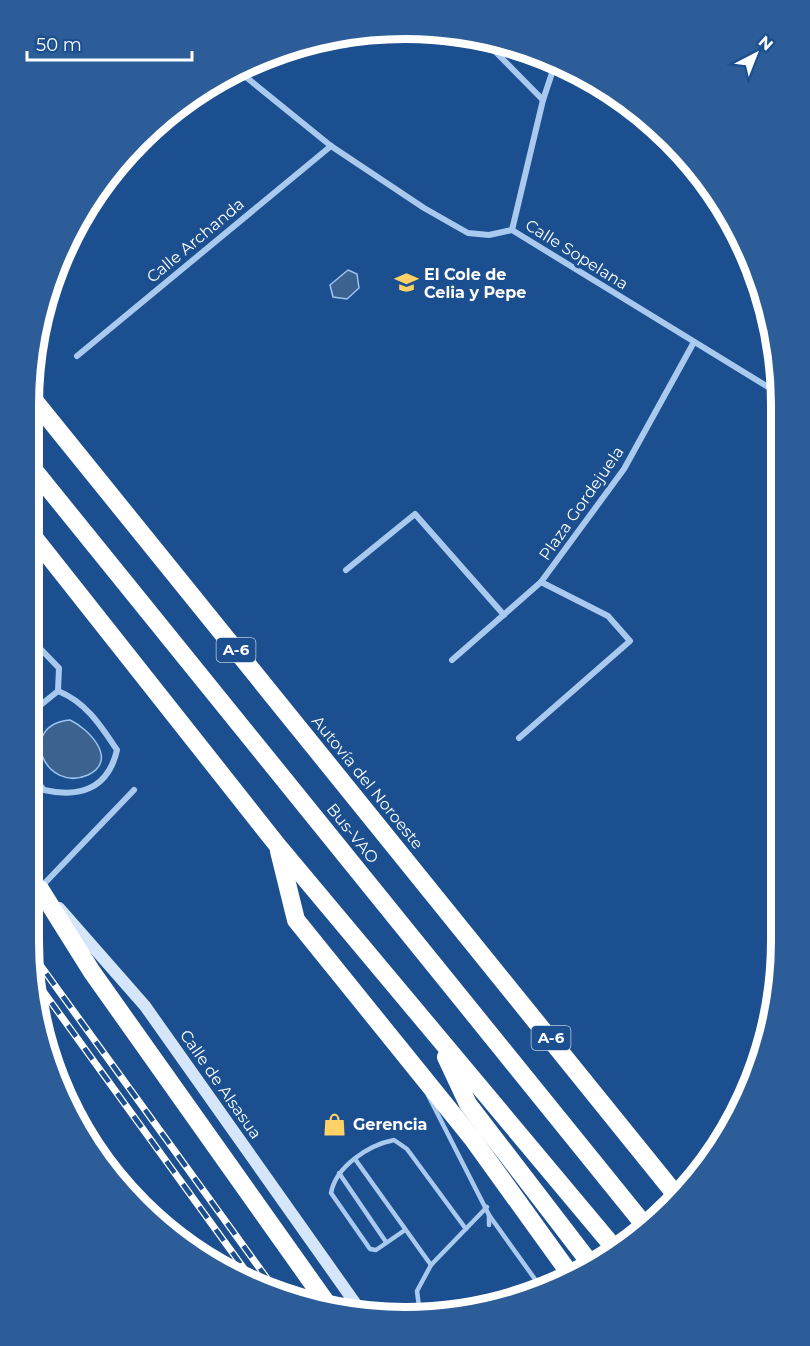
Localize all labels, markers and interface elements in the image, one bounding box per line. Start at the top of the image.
scale bar [27,24,192,62]
north arrow [726,24,786,84]
text: N [755,32,777,55]
text: 50 m [36,34,82,56]
street label: Calle Archanda [143,194,248,287]
street label: Calle Sopelana [522,215,632,294]
place label: El Cole de Celia y Pepe [424,265,526,302]
school or university icon: El Cole de Celia y Pepe [393,270,419,296]
street label: Plaza Gordejuela [535,443,628,564]
road number: A-6 [216,638,256,662]
street label: Autovía del Noroeste [308,712,427,853]
street label: Bus-VAO [323,799,383,867]
street label: Calle de Alsasua [176,1026,265,1143]
road number: A-6 [532,1026,570,1050]
shop icon: Gerencia [322,1111,348,1137]
place label: Gerencia [353,1115,428,1134]

